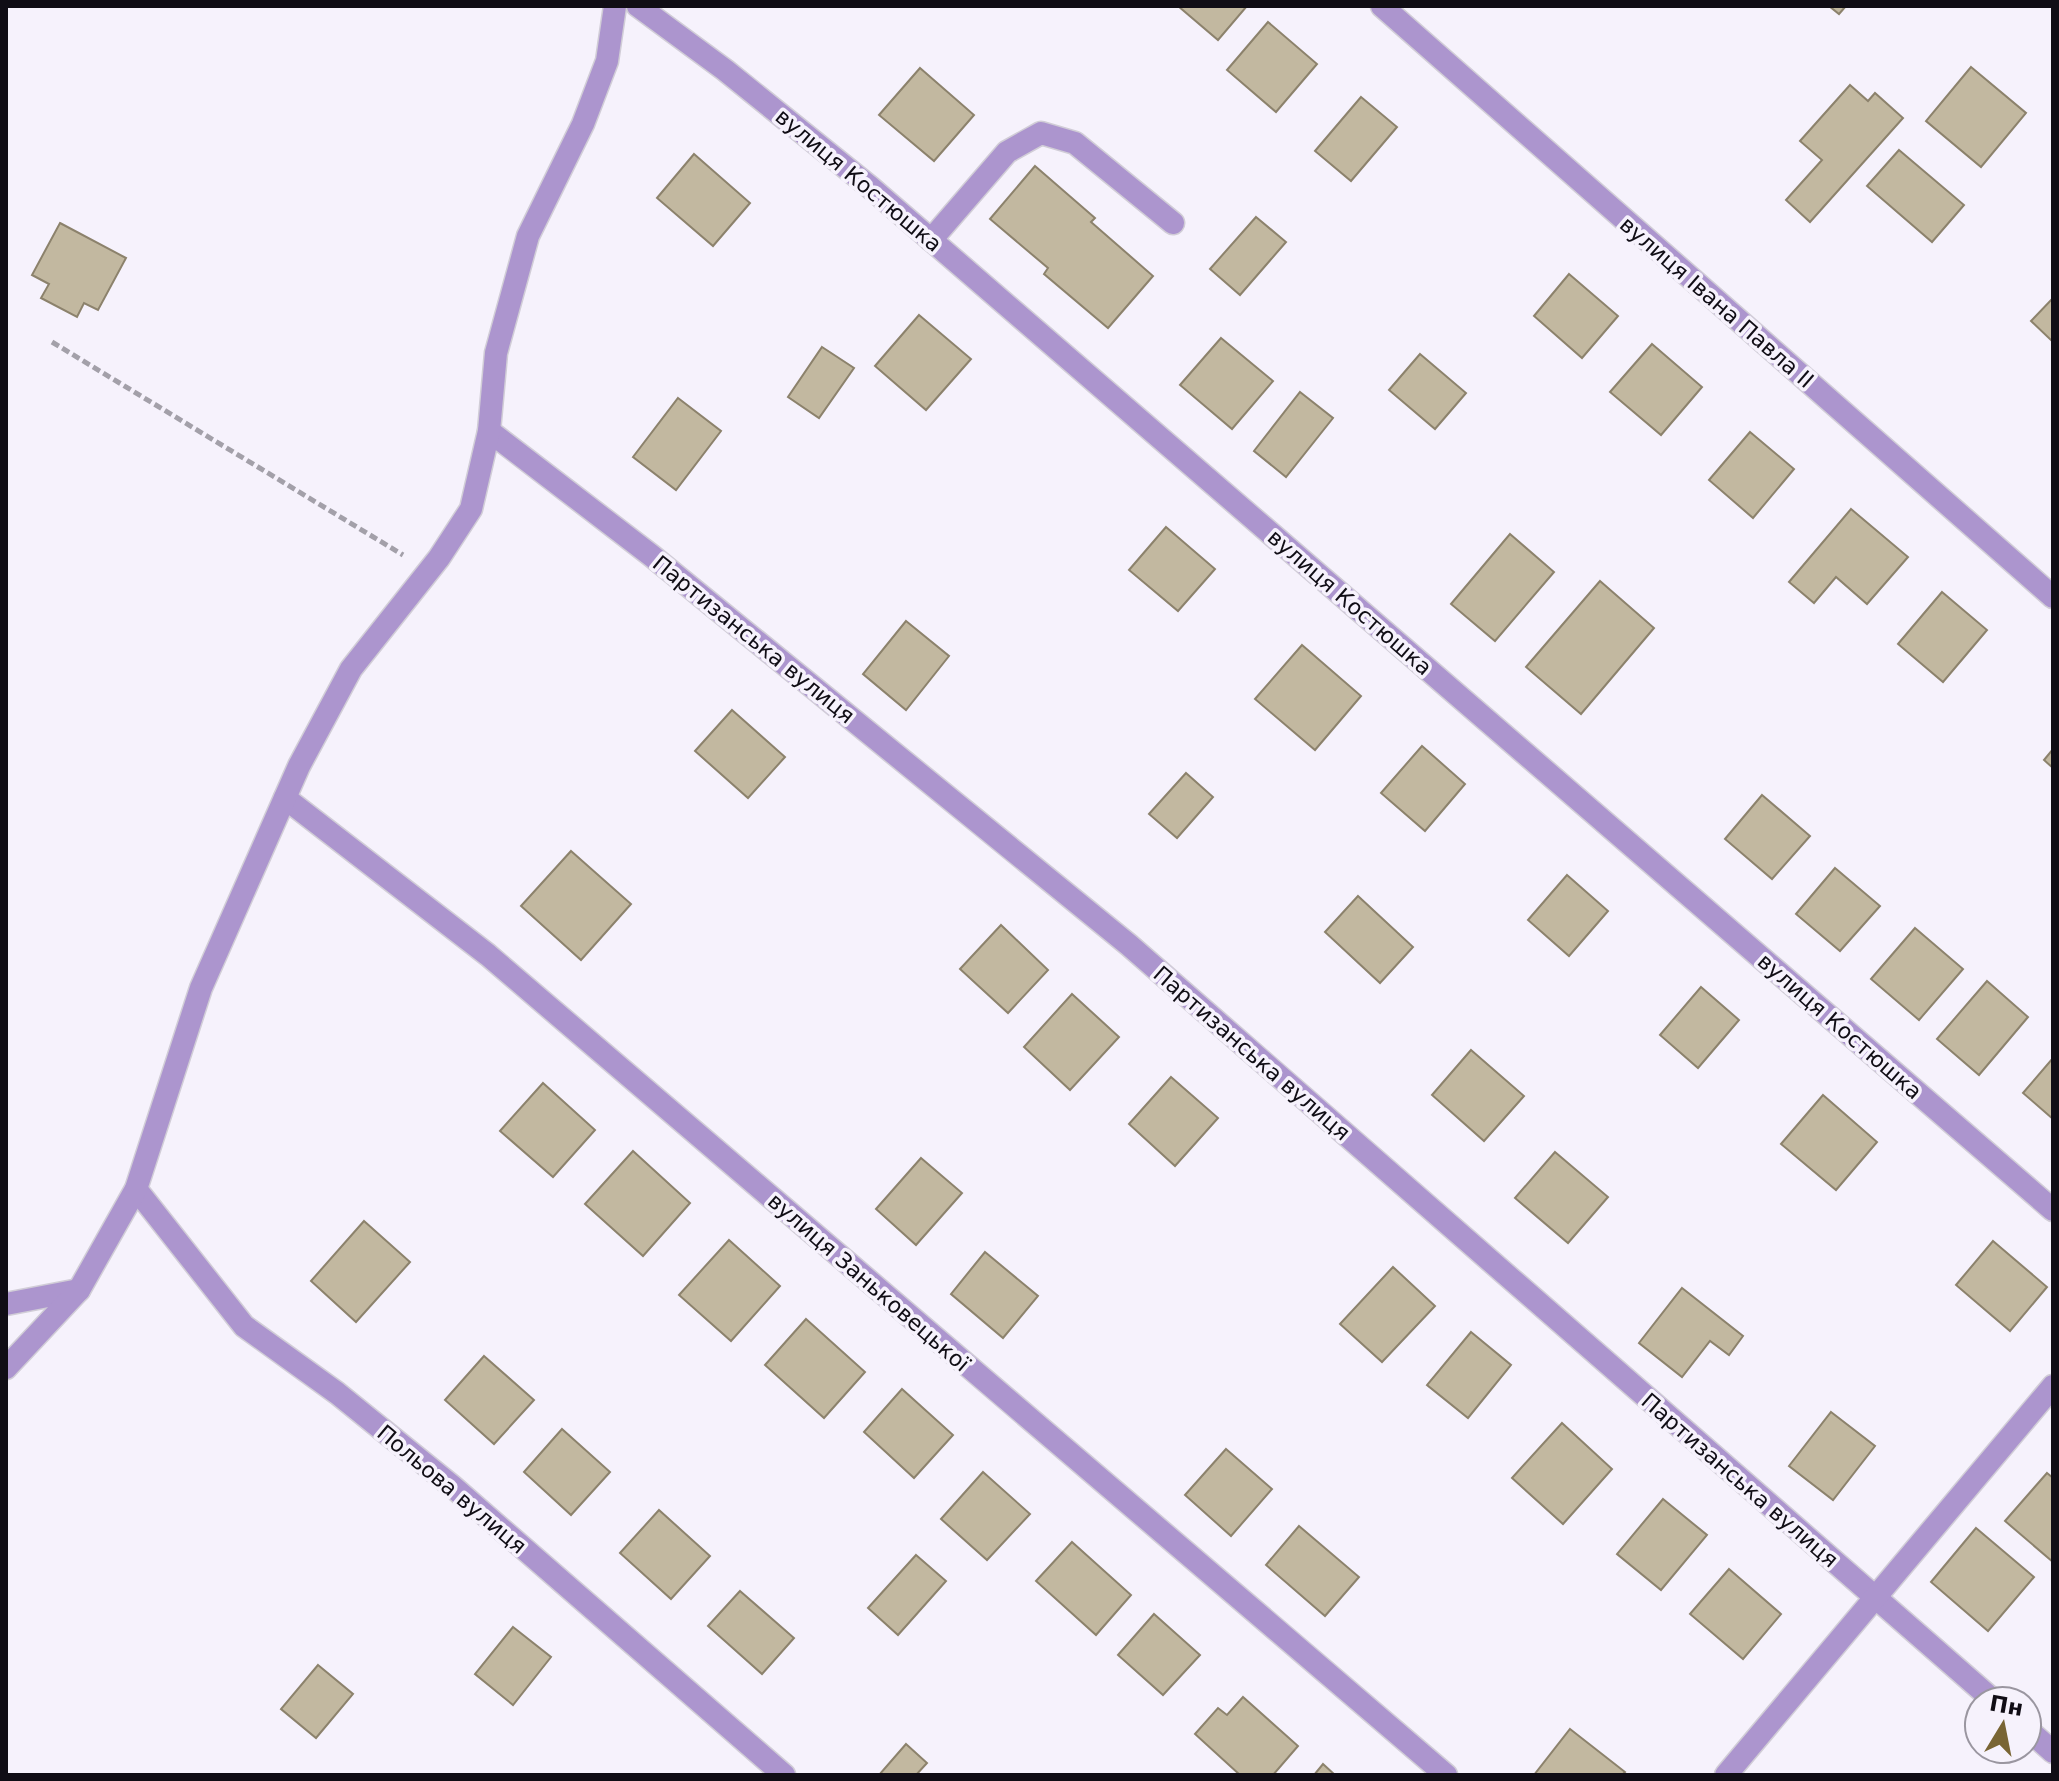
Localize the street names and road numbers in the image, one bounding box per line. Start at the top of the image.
street label: вулиця Костюшка [771,104,947,257]
street label: вулиця Івана Павла II [1615,212,1818,393]
street label: вулиця Костюшка [1263,524,1437,680]
street label: Партизанська вулиця [648,550,859,728]
street label: вулиця Костюшка [1753,948,1927,1104]
street label: Партизанська вулиця [1148,961,1355,1145]
street label: вулиця Заньковецької [763,1188,975,1377]
street label: Партизанська вулиця [1636,1388,1843,1572]
street label: Польова вулиця [372,1420,531,1559]

